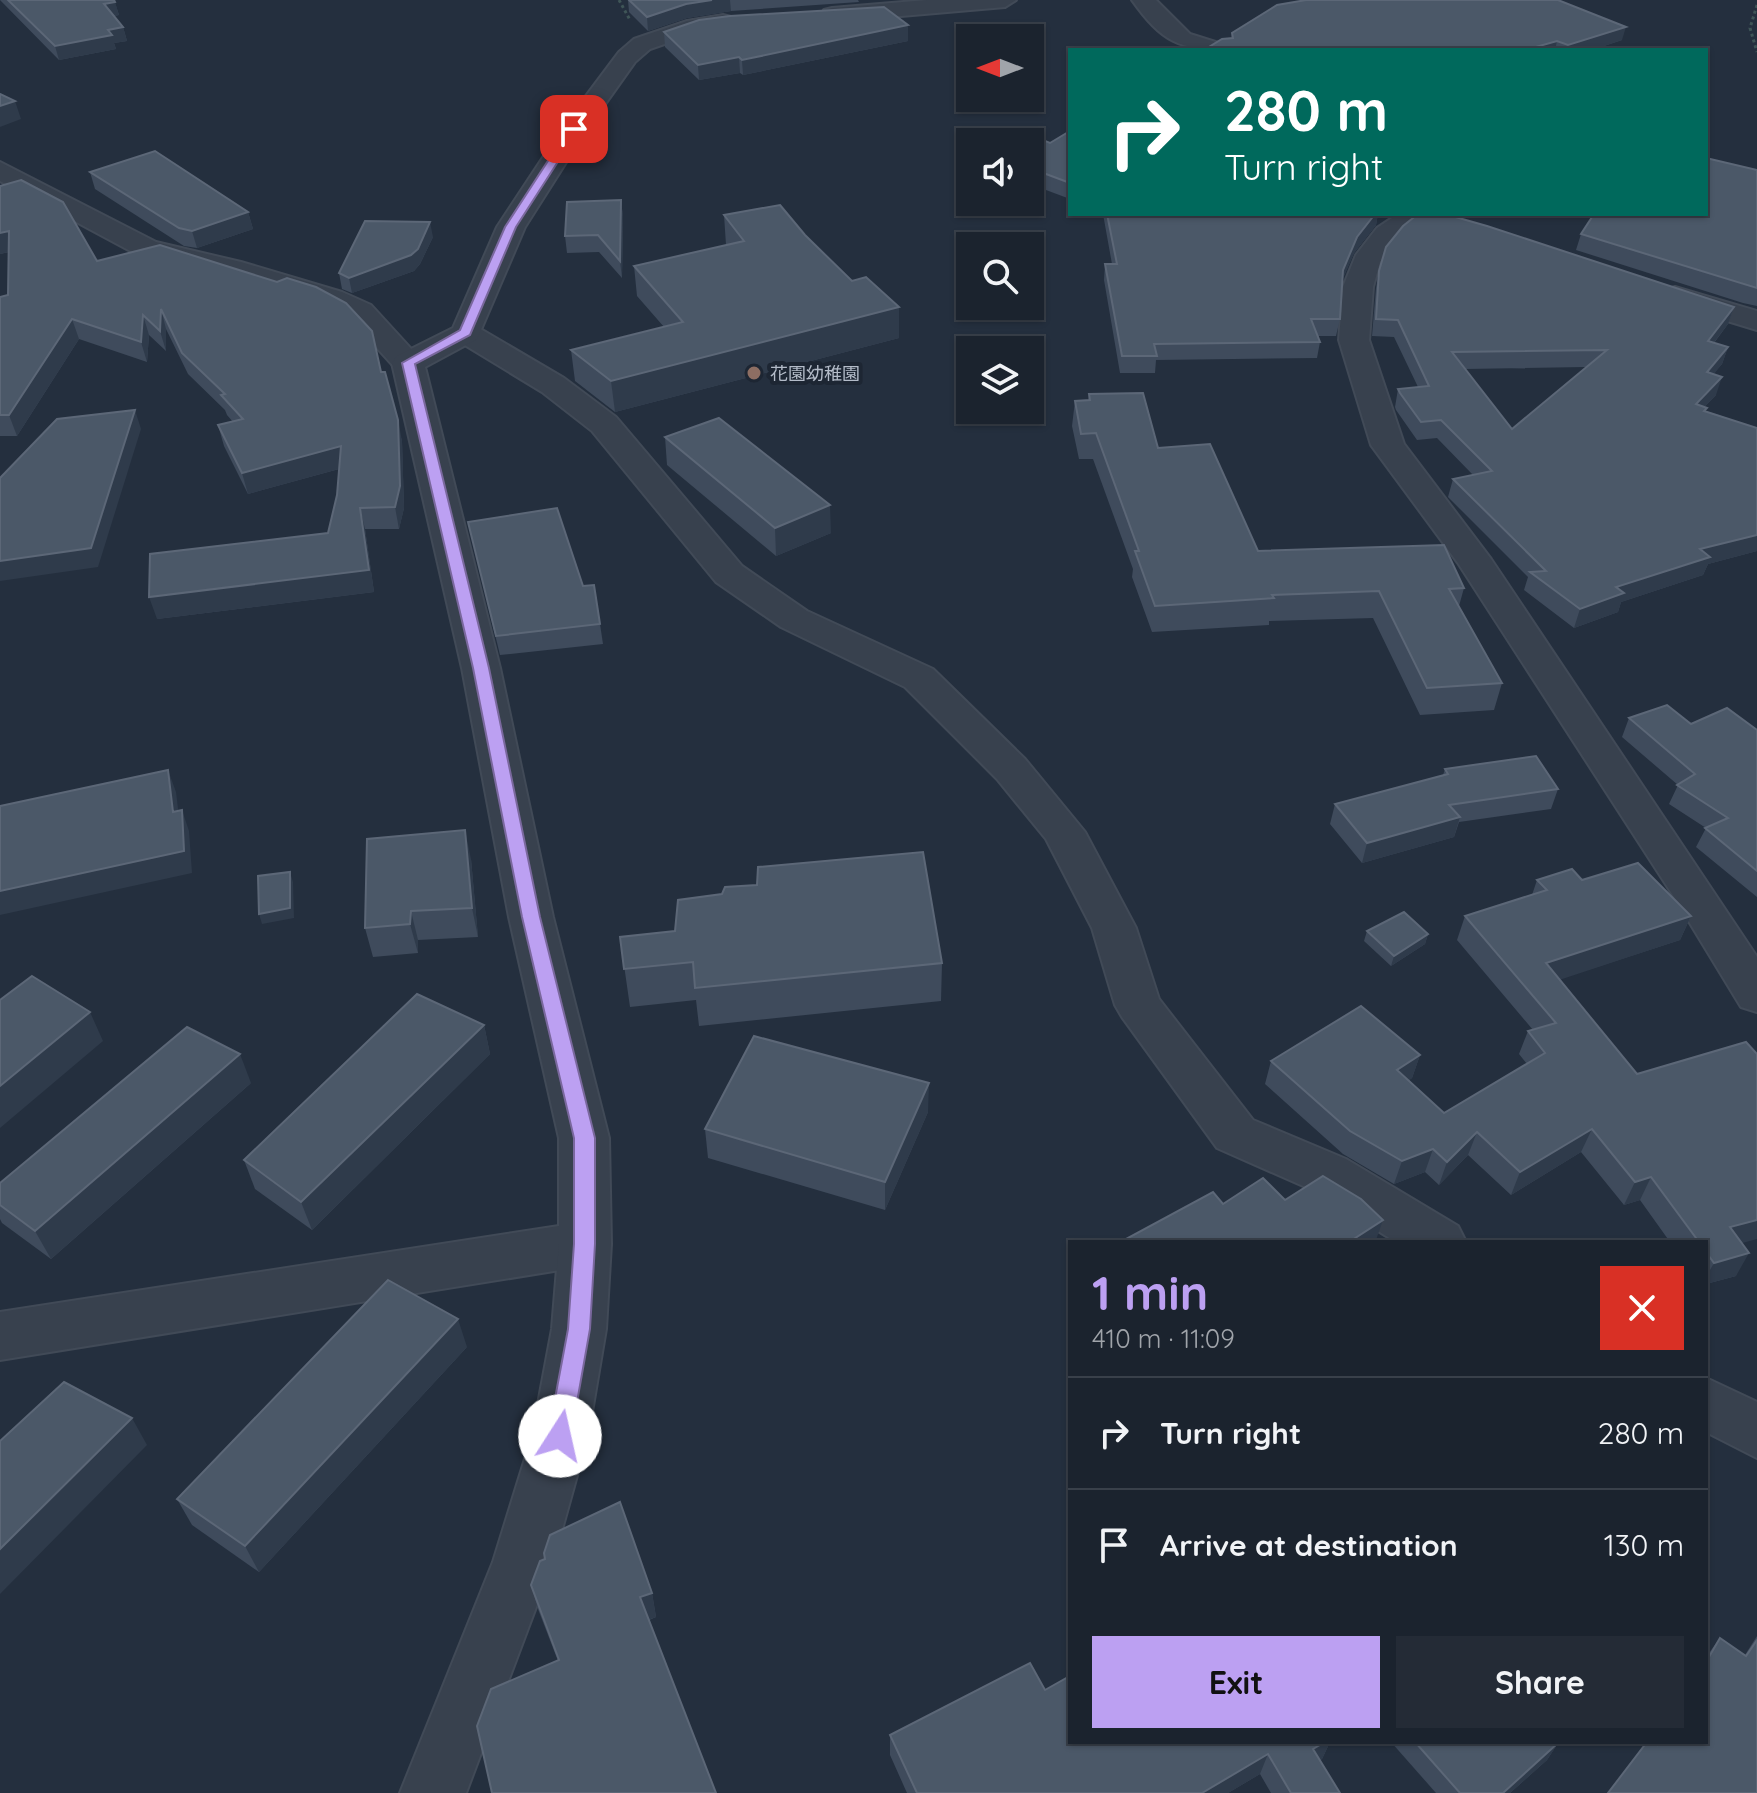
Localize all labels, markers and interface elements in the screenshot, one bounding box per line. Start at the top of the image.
north arrow [956,24,1044,112]
map controls [956,24,1044,424]
text: 280 m [1224,75,1388,145]
icon: right [1092,80,1196,184]
pin [540,95,608,163]
icon: arrive [552,107,596,151]
button: sound [956,128,1044,216]
text: Turn right [1224,144,1383,189]
button: search [956,232,1044,320]
button: layers [956,336,1044,424]
place label: 花園幼稚園 [770,362,860,385]
marker: 花園幼稚園 [745,364,763,382]
text: 1 min [1092,1262,1208,1322]
button: close [1600,1266,1684,1350]
text: 410 m · 11:09 [1092,1322,1235,1355]
position arrow [518,1394,602,1478]
icon: right [1092,1411,1136,1455]
text: Turn right [1160,1414,1301,1452]
text: 280 m [1598,1414,1684,1452]
icon: arrive [1092,1523,1136,1567]
text: Arrive at destination [1160,1526,1458,1564]
text: 130 m [1604,1526,1684,1564]
button: Exit [1092,1636,1380,1728]
button: Share [1396,1636,1684,1728]

